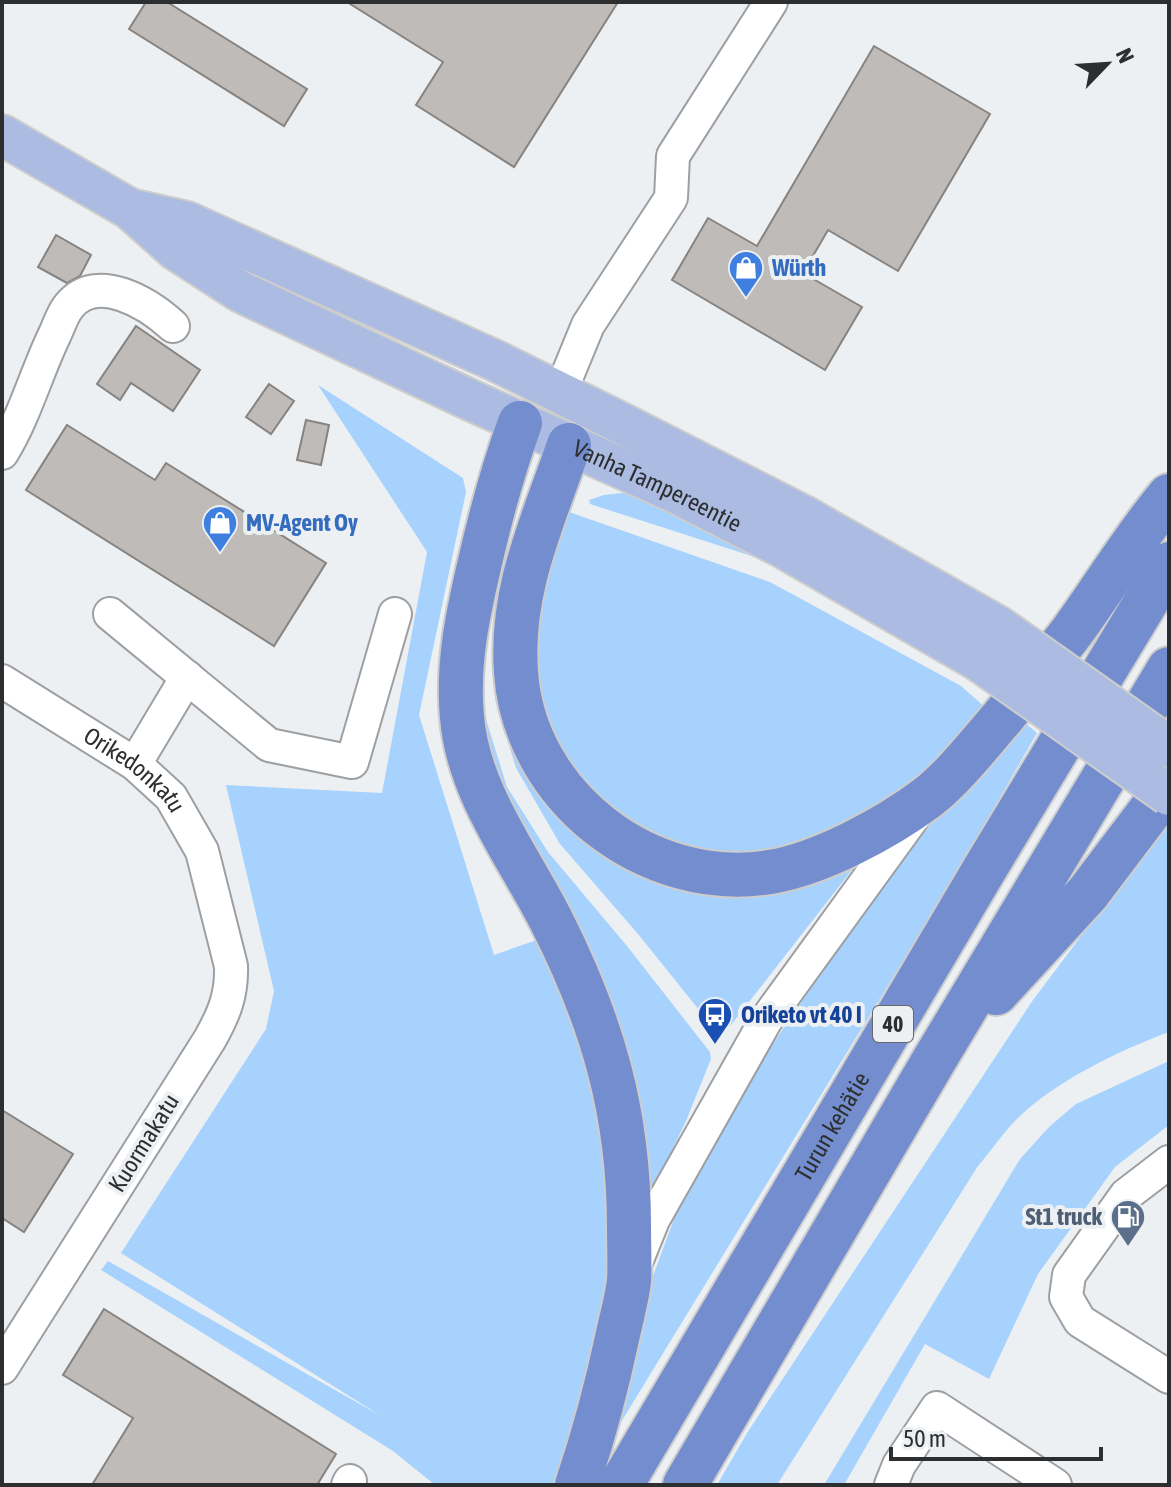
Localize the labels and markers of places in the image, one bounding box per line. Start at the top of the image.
shop icon: Würth [727,249,765,299]
place label: Würth [771,254,826,281]
shop icon: MV-Agent Oy [201,504,239,554]
place label: MV-Agent Oy [246,509,358,536]
bus stop icon: Oriketo vt 40 I [696,996,734,1046]
place label: Oriketo vt 40 I [741,1001,862,1028]
fuel station icon: St1 truck [1109,1198,1147,1248]
place label: St1 truck [1025,1203,1102,1230]

